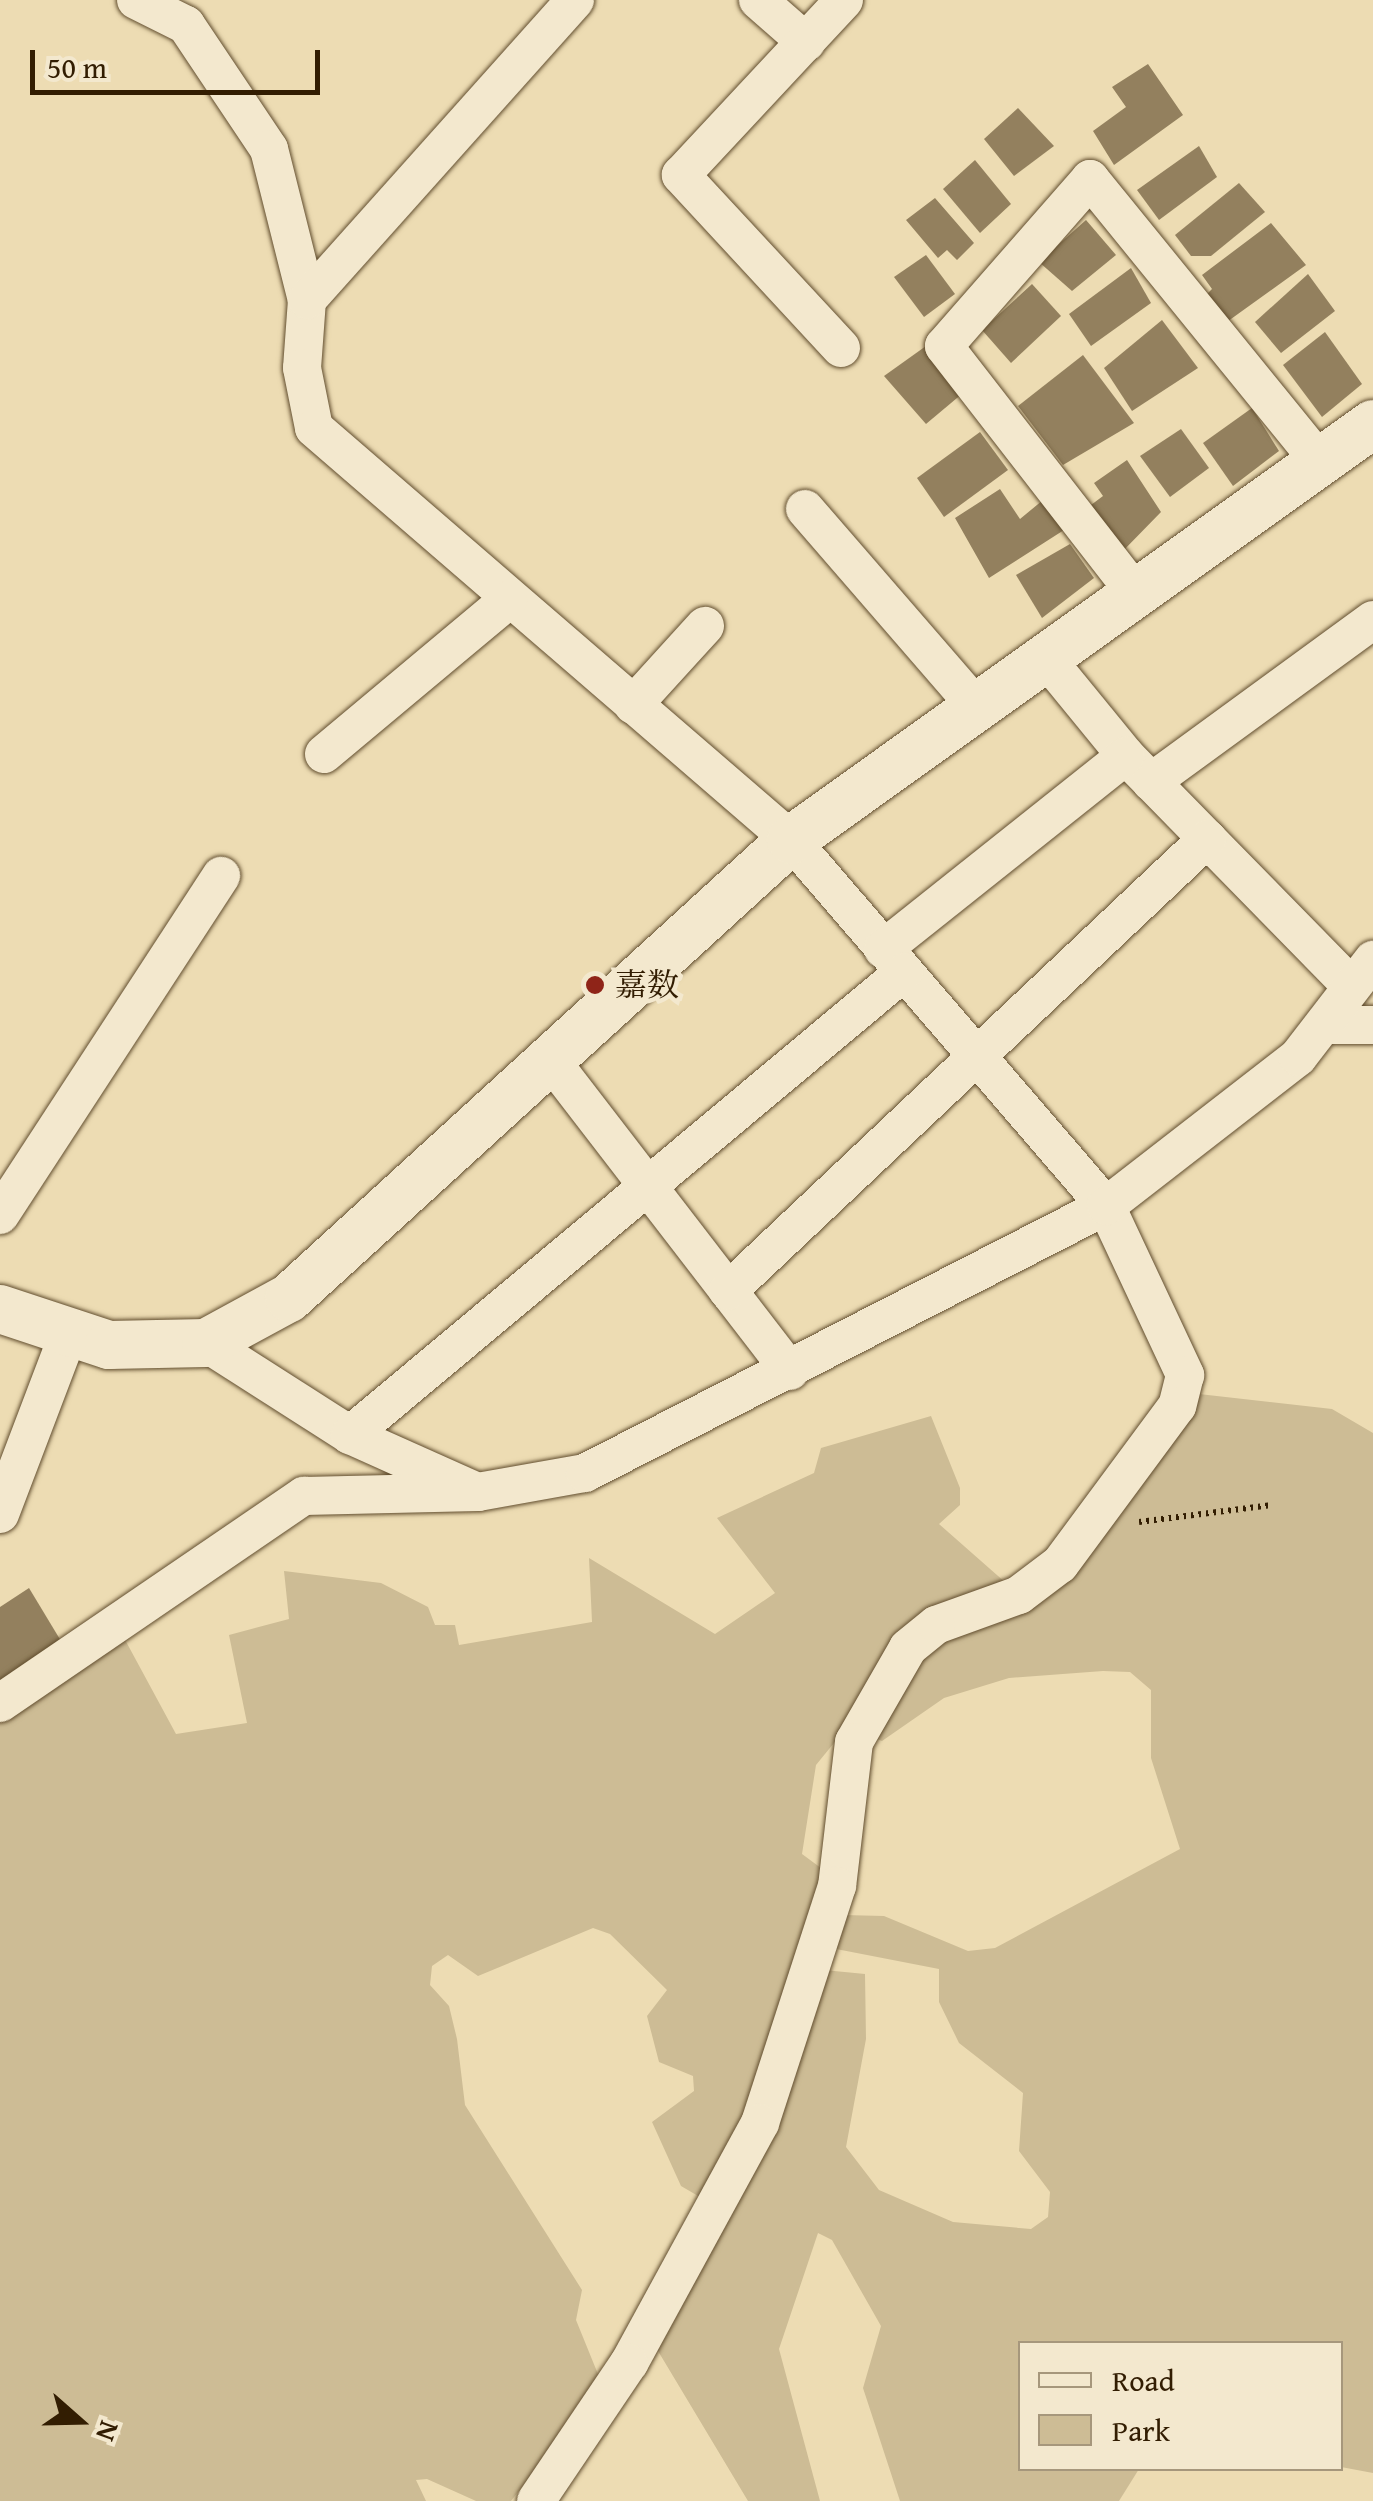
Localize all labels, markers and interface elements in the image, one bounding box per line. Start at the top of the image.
scale bar [35,30,325,92]
text: 50 m [47,45,107,89]
place label: 嘉数 [615,966,679,1004]
marker: 嘉数 [584,974,606,996]
legend [1018,2341,1343,2471]
text: Road [1112,2358,1175,2402]
north arrow [30,2371,130,2471]
text: Park [1112,2408,1170,2452]
text: N [86,2416,131,2447]

